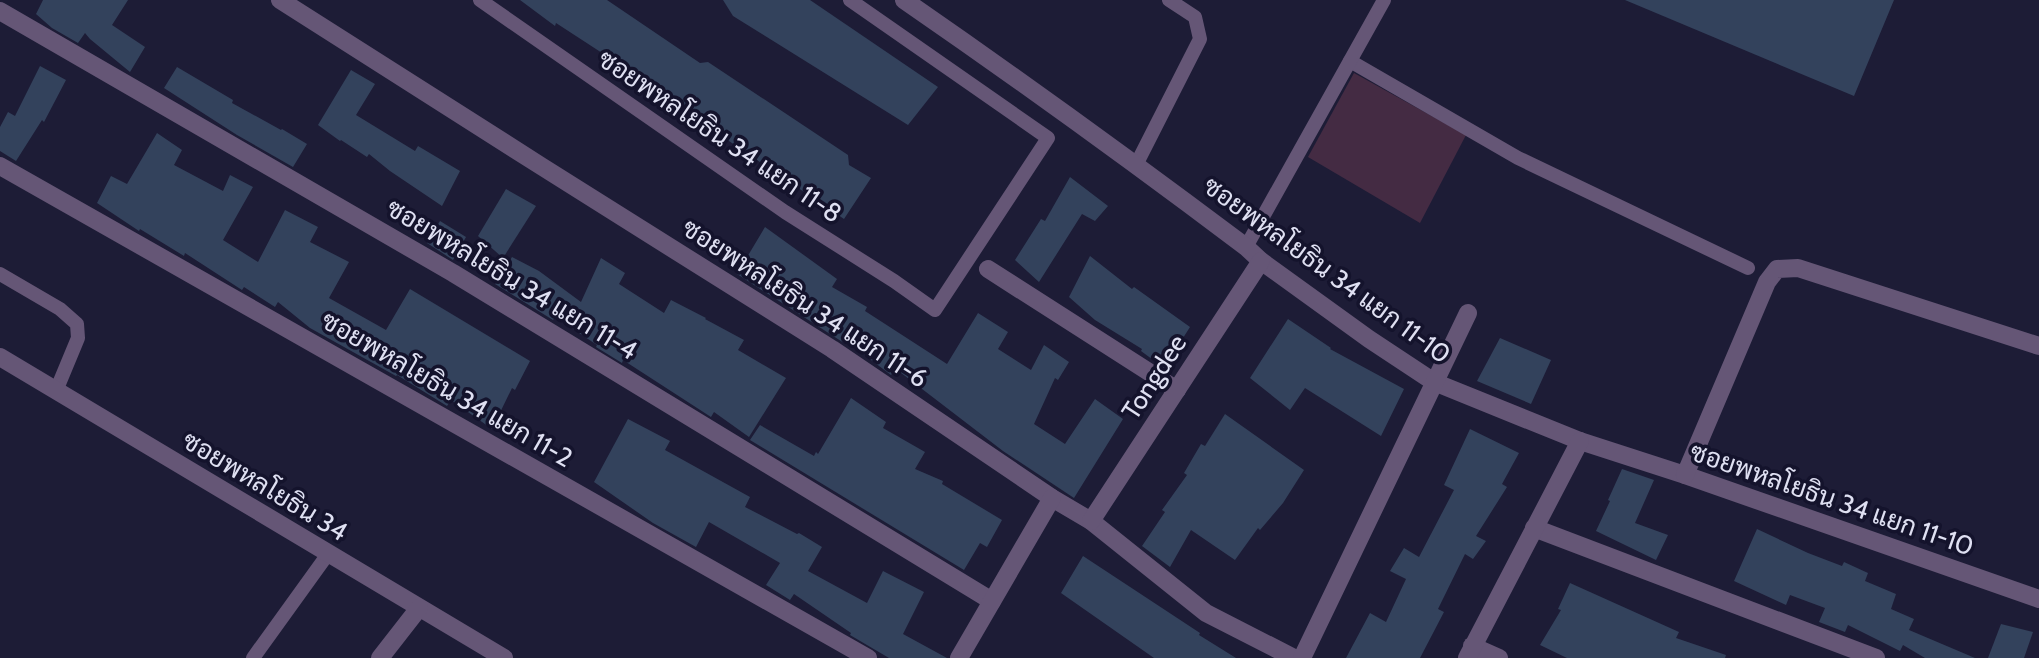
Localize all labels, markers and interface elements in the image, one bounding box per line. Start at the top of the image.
street label: ซอยพหลโยธิน 34 แยก 11-8 [592,42,848,230]
street label: ซอยพหลโยธิน 34 แยก 11-10 [1197,170,1457,370]
street label: ซอยพหลโยธิน 34 แยก 11-4 [381,192,643,366]
street label: ซอยพหลโยธิน 34 แยก 11-6 [676,212,934,394]
street label: ซอยพหลโยธิน 34 แยก 11-2 [316,304,578,474]
street label: Tongdee [1115,329,1193,425]
street label: ซอยพหลโยธิน 34 [177,424,353,548]
street label: ซอยพหลโยธิน 34 แยก 11-10 [1686,435,1978,563]

